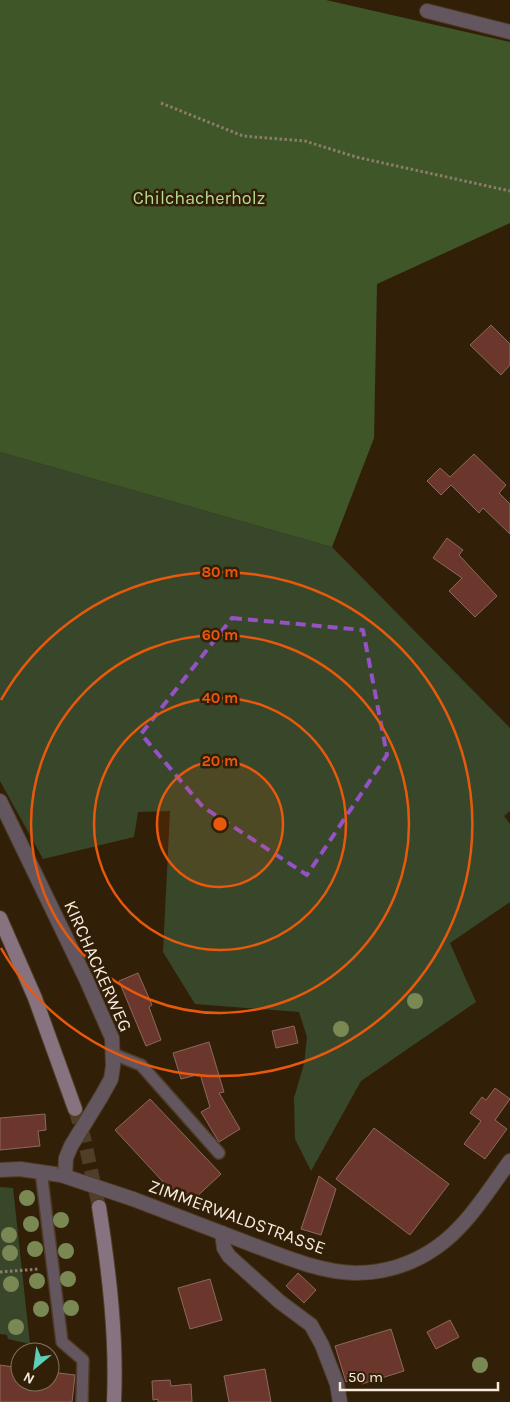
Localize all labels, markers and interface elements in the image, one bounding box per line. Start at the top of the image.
park label: Chilchacherholz [133,187,265,209]
text: 80 m [201,563,239,581]
text: 60 m [202,626,238,644]
text: 40 m [202,689,238,707]
text: 20 m [202,752,238,770]
centre of rings [211,815,229,833]
street label: KIRCHACKERWEG [59,897,137,1035]
street label: ZIMMERWALDSTRASSE [146,1175,328,1259]
north arrow [10,1342,60,1392]
scale bar [340,1360,498,1392]
text: N [20,1368,37,1388]
text: 50 m [348,1368,383,1386]

